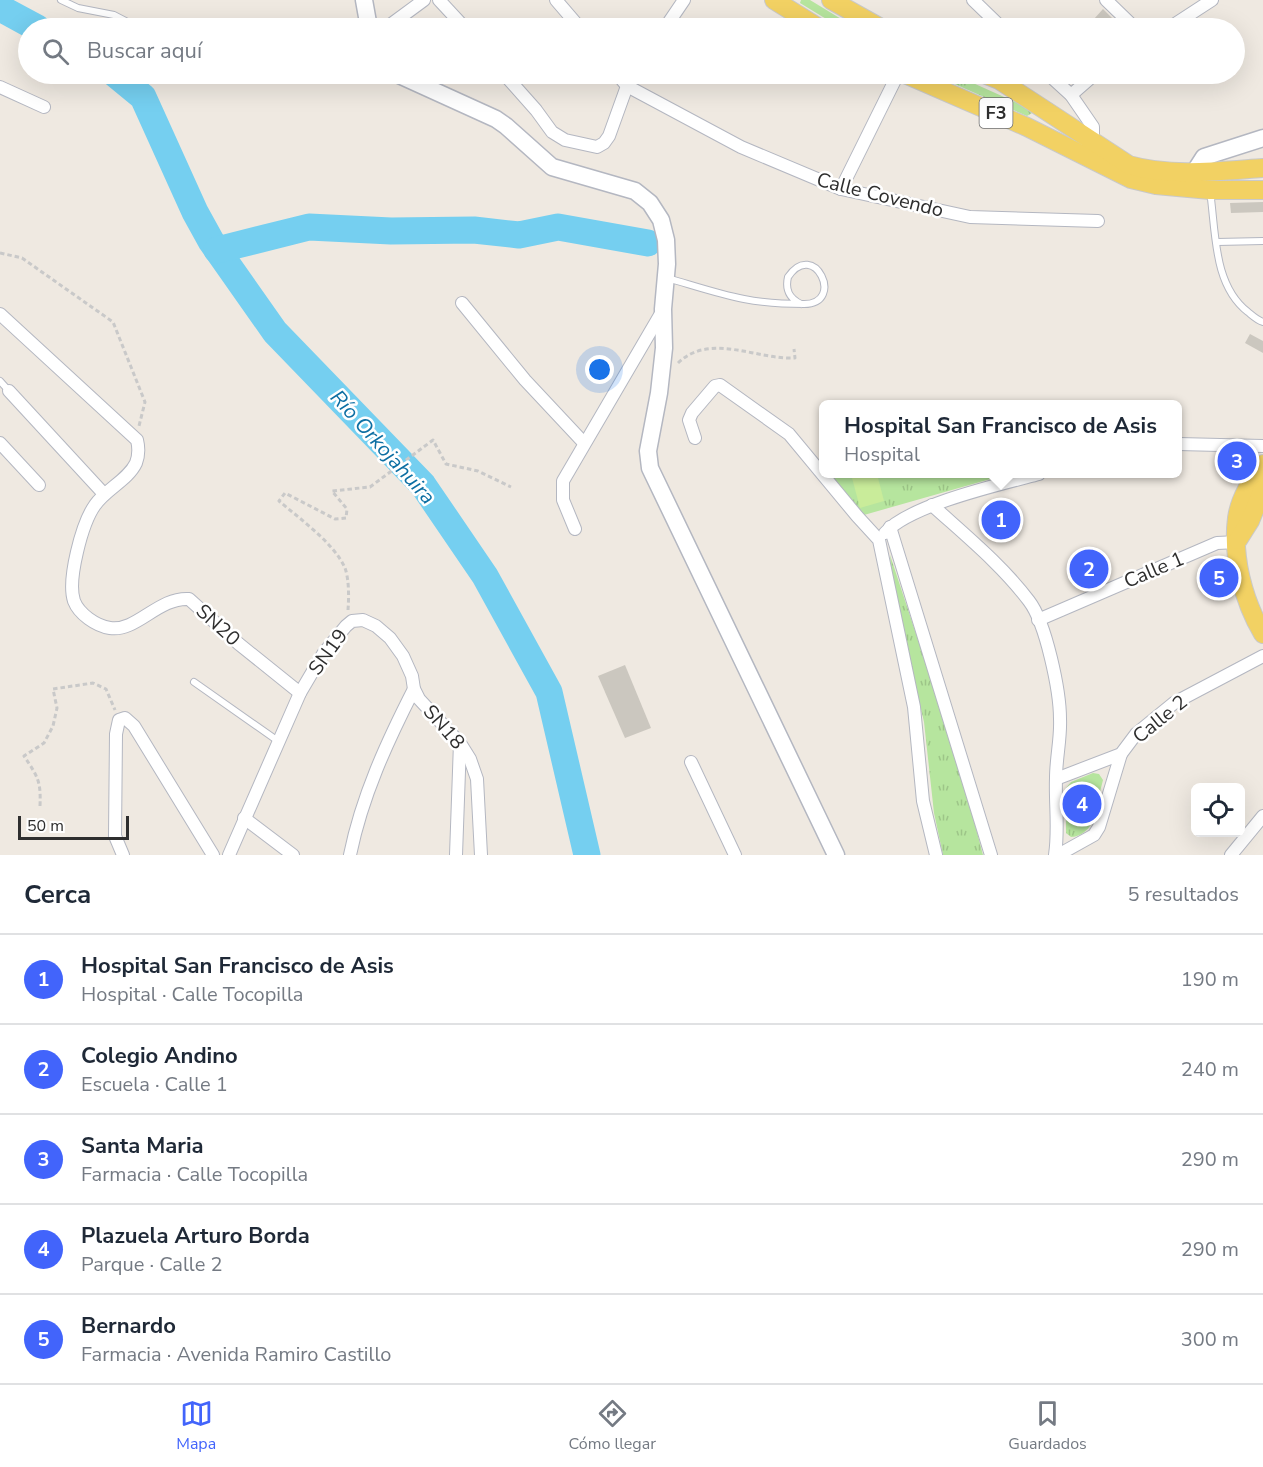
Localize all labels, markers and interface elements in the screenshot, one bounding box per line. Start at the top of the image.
search box [18,18,1245,84]
icon: search [39,35,72,68]
text: Buscar aquí [87,36,202,66]
road number: F3 [980,98,1012,128]
street label: Calle Covendo [814,166,946,224]
your location [585,355,614,384]
water label: Río Orkojahuira [324,384,442,510]
popup [819,400,1182,478]
text: Hospital San Francisco de Asis [844,411,1157,441]
pin: 3 [1218,438,1256,484]
text: Hospital [844,441,920,468]
pin: 1 [982,498,1020,542]
street label: Calle 1 [1120,545,1188,595]
pin: 2 [1070,546,1108,592]
pin: 5 [1200,556,1238,600]
street label: SN20 [190,598,246,652]
street label: SN19 [302,623,354,681]
street label: Calle 2 [1127,689,1193,749]
street label: SN18 [417,699,471,755]
pin: 4 [1062,782,1102,826]
map controls [1191,783,1245,837]
button: locate [1191,783,1245,837]
scale bar [18,813,129,840]
text: 50 m [27,815,64,837]
text: Cerca [24,877,91,912]
text: 5 resultados [1128,881,1239,908]
text: Hospital San Francisco de Asis [81,951,394,981]
text: 1 [38,966,50,993]
text: 190 m [1181,966,1239,993]
text: Hospital · Calle Tocopilla [81,981,303,1008]
text: Colegio Andino [81,1041,238,1071]
text: 2 [38,1056,50,1083]
text: 240 m [1181,1056,1239,1083]
text: Escuela · Calle 1 [81,1071,228,1098]
text: Santa Maria [81,1131,204,1161]
text: 3 [38,1146,50,1173]
text: 290 m [1181,1146,1239,1173]
text: Farmacia · Calle Tocopilla [81,1161,308,1188]
text: Plazuela Arturo Borda [81,1221,310,1251]
text: 4 [38,1236,50,1263]
text: 290 m [1181,1236,1239,1263]
text: Parque · Calle 2 [81,1251,222,1278]
text: Bernardo [81,1311,176,1341]
text: 5 [38,1326,50,1353]
text: 300 m [1181,1326,1239,1353]
text: Farmacia · Avenida Ramiro Castillo [81,1341,391,1368]
tab: Mapa [176,1397,216,1455]
tab: Cómo llegar [569,1397,656,1455]
tab: Guardados [1008,1397,1087,1455]

